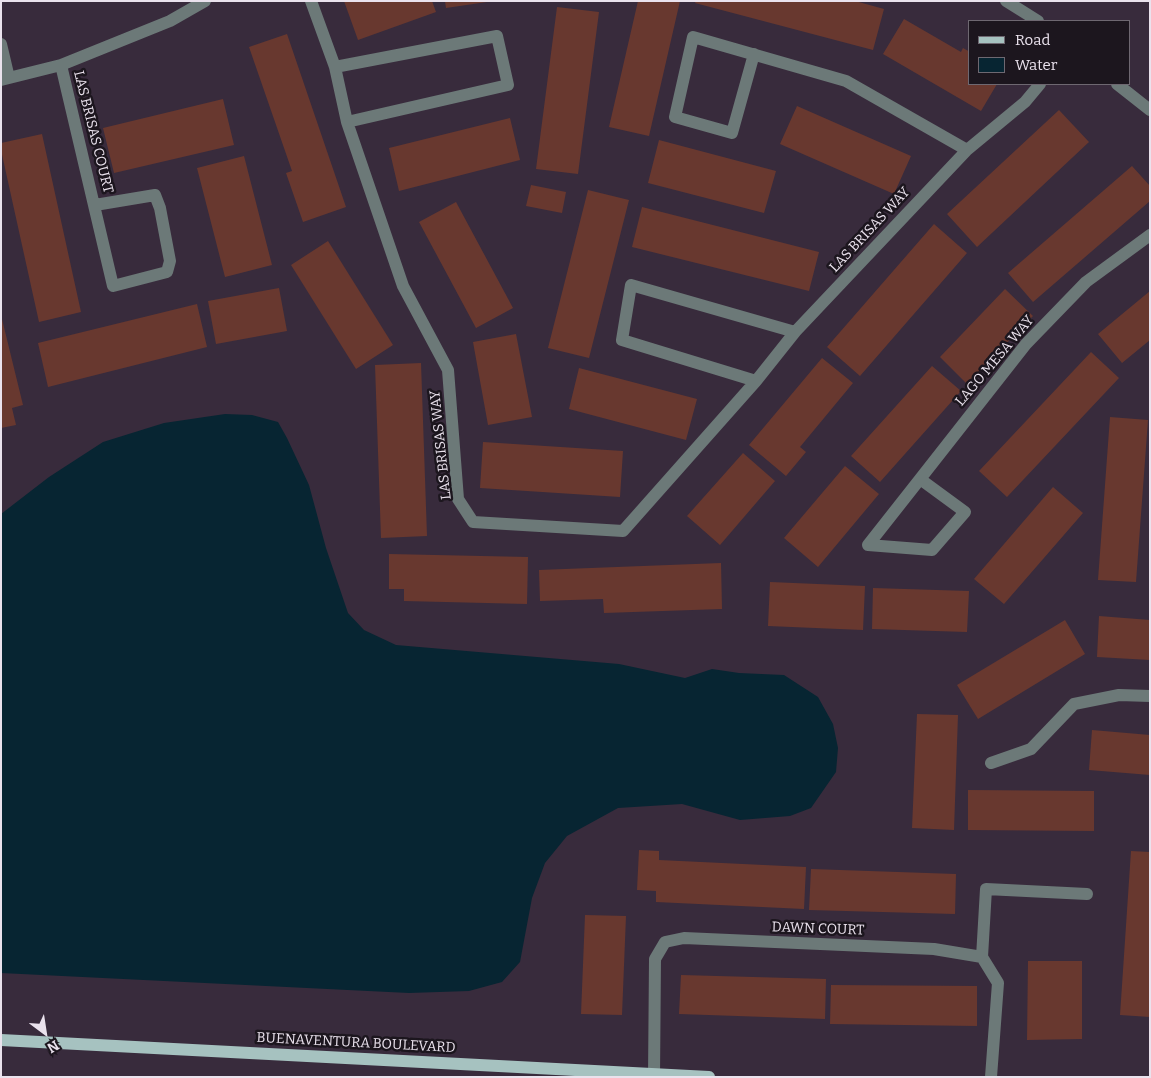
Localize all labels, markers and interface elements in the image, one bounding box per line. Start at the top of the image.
legend [968,20,1131,85]
text: Road [1015,31,1050,49]
text: Water [1015,56,1057,74]
street label: LAS BRISAS COURT [70,69,116,195]
street label: LAS BRISAS WAY [826,184,914,276]
street label: LAGO MESA WAY [952,312,1038,410]
street label: LAS BRISAS WAY [427,389,455,501]
street label: DAWN COURT [771,919,865,939]
north arrow [20,1008,70,1058]
street label: BUENAVENTURA BOULEVARD [256,1029,456,1057]
text: N [44,1036,62,1056]

